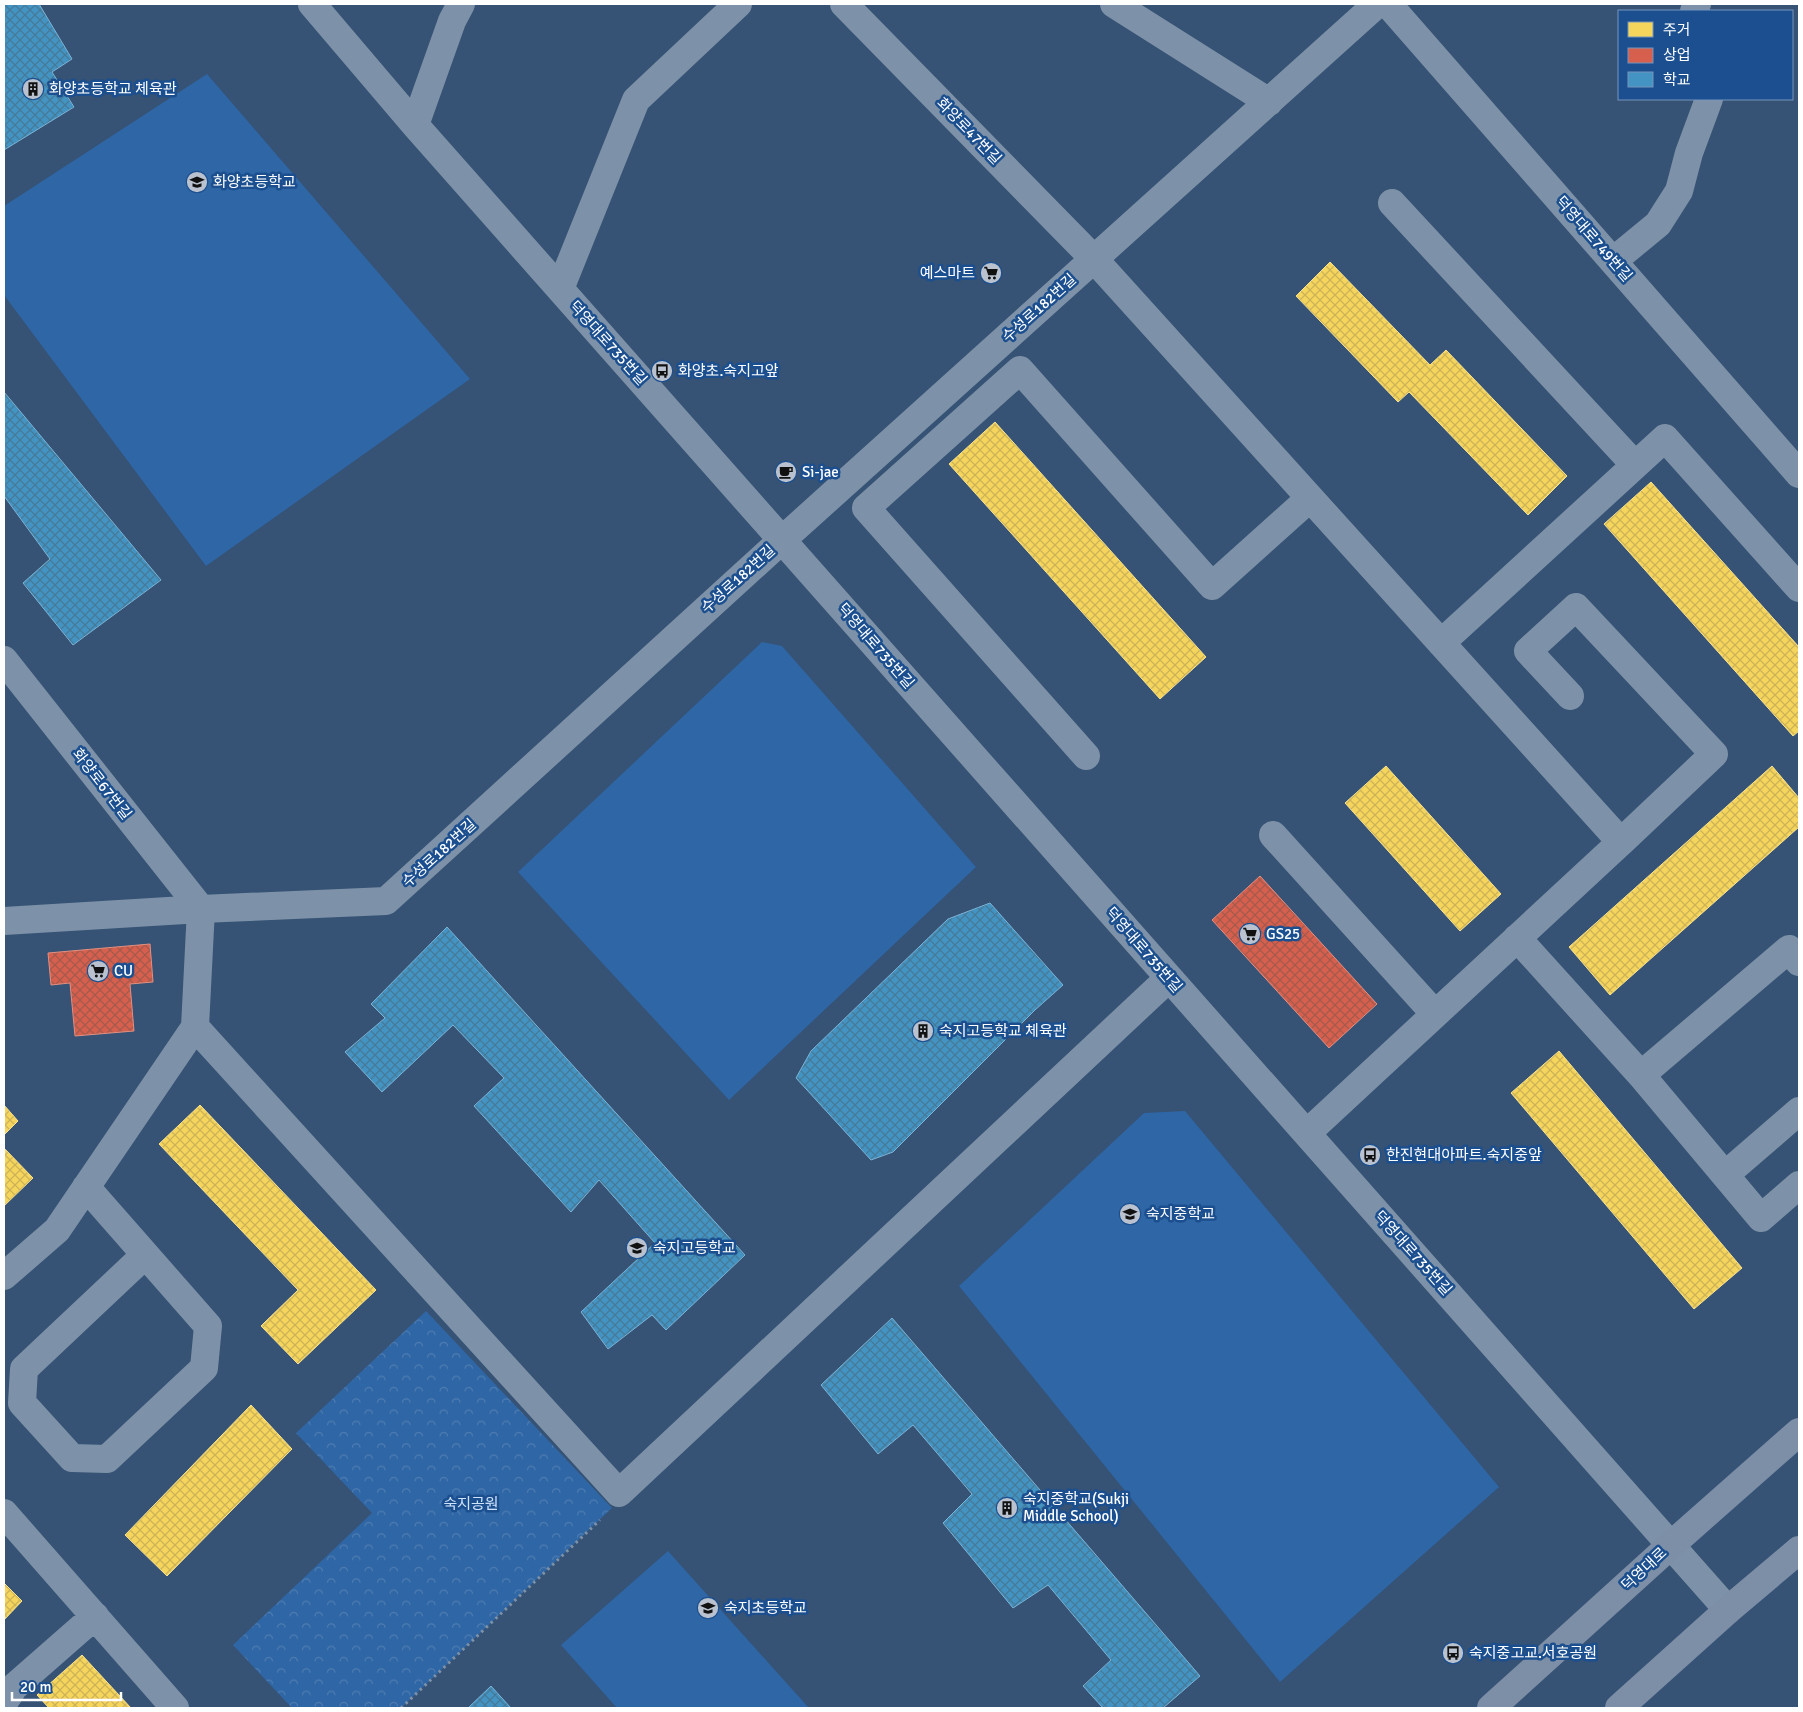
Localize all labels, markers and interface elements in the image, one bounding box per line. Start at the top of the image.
legend [1618,10,1793,100]
text: 주거 [1663,21,1691,39]
text: 상업 [1663,46,1691,64]
text: 학교 [1663,71,1691,89]
building icon: 화양초등학교 체육관 [21,77,45,101]
place label: 화양초등학교 체육관 [49,80,177,98]
street label: 화양로47번길 [933,94,1005,168]
school or university icon: 화양초등학교 [185,170,209,194]
place label: 화양초등학교 [213,173,296,191]
street label: 덕영대로749번길 [1552,193,1636,285]
supermarket icon: 예스마트 [979,261,1003,285]
place label: 예스마트 [920,264,975,282]
street label: 수성로182번길 [998,270,1080,346]
street label: 덕영대로735번길 [565,297,651,389]
bus stop icon: 화양초.숙지고앞 [650,359,674,383]
place label: 화양초.숙지고앞 [678,362,779,380]
cafe icon: Si-jae [774,460,798,484]
place label: Si-jae [802,463,839,481]
street label: 수성로182번길 [697,541,779,617]
street label: 덕영대로735번길 [834,600,918,692]
street label: 화양로67번길 [69,745,135,823]
street label: 수성로182번길 [398,815,480,891]
street label: 덕영대로735번길 [1102,904,1186,996]
supermarket icon: GS25 [1238,922,1262,946]
place label: GS25 [1266,925,1300,943]
supermarket icon: CU [86,959,110,983]
place label: CU [114,962,133,980]
building icon: 숙지고등학교 체육관 [911,1019,935,1043]
place label: 숙지고등학교 체육관 [939,1022,1067,1040]
bus stop icon: 한진현대아파트.숙지중앞 [1358,1143,1382,1167]
place label: 한진현대아파트.숙지중앞 [1386,1146,1542,1164]
school or university icon: 숙지중학교 [1118,1202,1142,1226]
place label: 숙지중학교 [1146,1205,1215,1223]
street label: 덕영대로735번길 [1370,1207,1456,1299]
school or university icon: 숙지고등학교 [625,1236,649,1260]
place label: 숙지고등학교 [653,1239,736,1257]
place label: 숙지중학교(Sukji Middle School) [1023,1490,1129,1525]
park label: 숙지공원 [443,1495,499,1513]
building icon: 숙지중학교(Sukji Middle School) [995,1496,1019,1520]
street label: 덕영대로 [1618,1544,1670,1594]
school or university icon: 숙지초등학교 [696,1596,720,1620]
place label: 숙지초등학교 [724,1599,807,1617]
bus stop icon: 숙지중고교.서호공원 [1441,1641,1465,1665]
place label: 숙지중고교.서호공원 [1469,1644,1597,1662]
scale bar [12,1670,121,1702]
text: 20 m [20,1678,51,1696]

